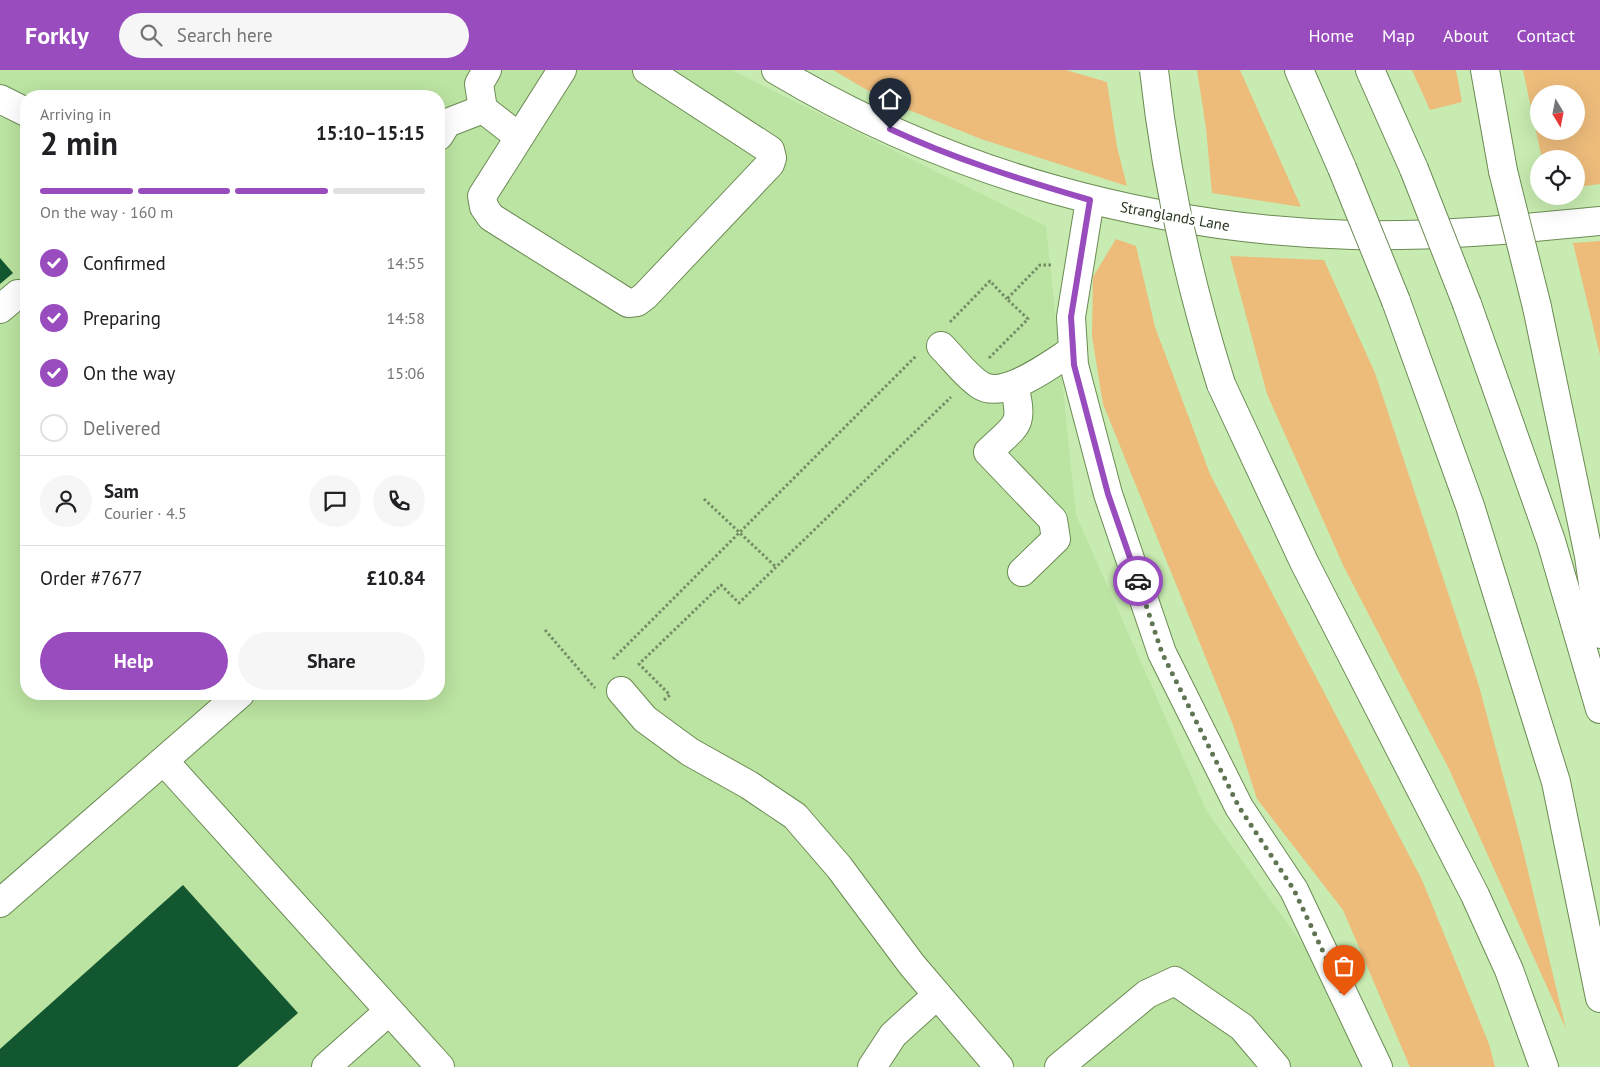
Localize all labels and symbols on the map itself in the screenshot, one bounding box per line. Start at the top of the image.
pin [869,78,911,129]
north arrow [1530,85,1585,140]
street label: Stranglands Lane [1119,197,1231,235]
courier [1113,556,1163,606]
pin [1323,945,1365,996]

